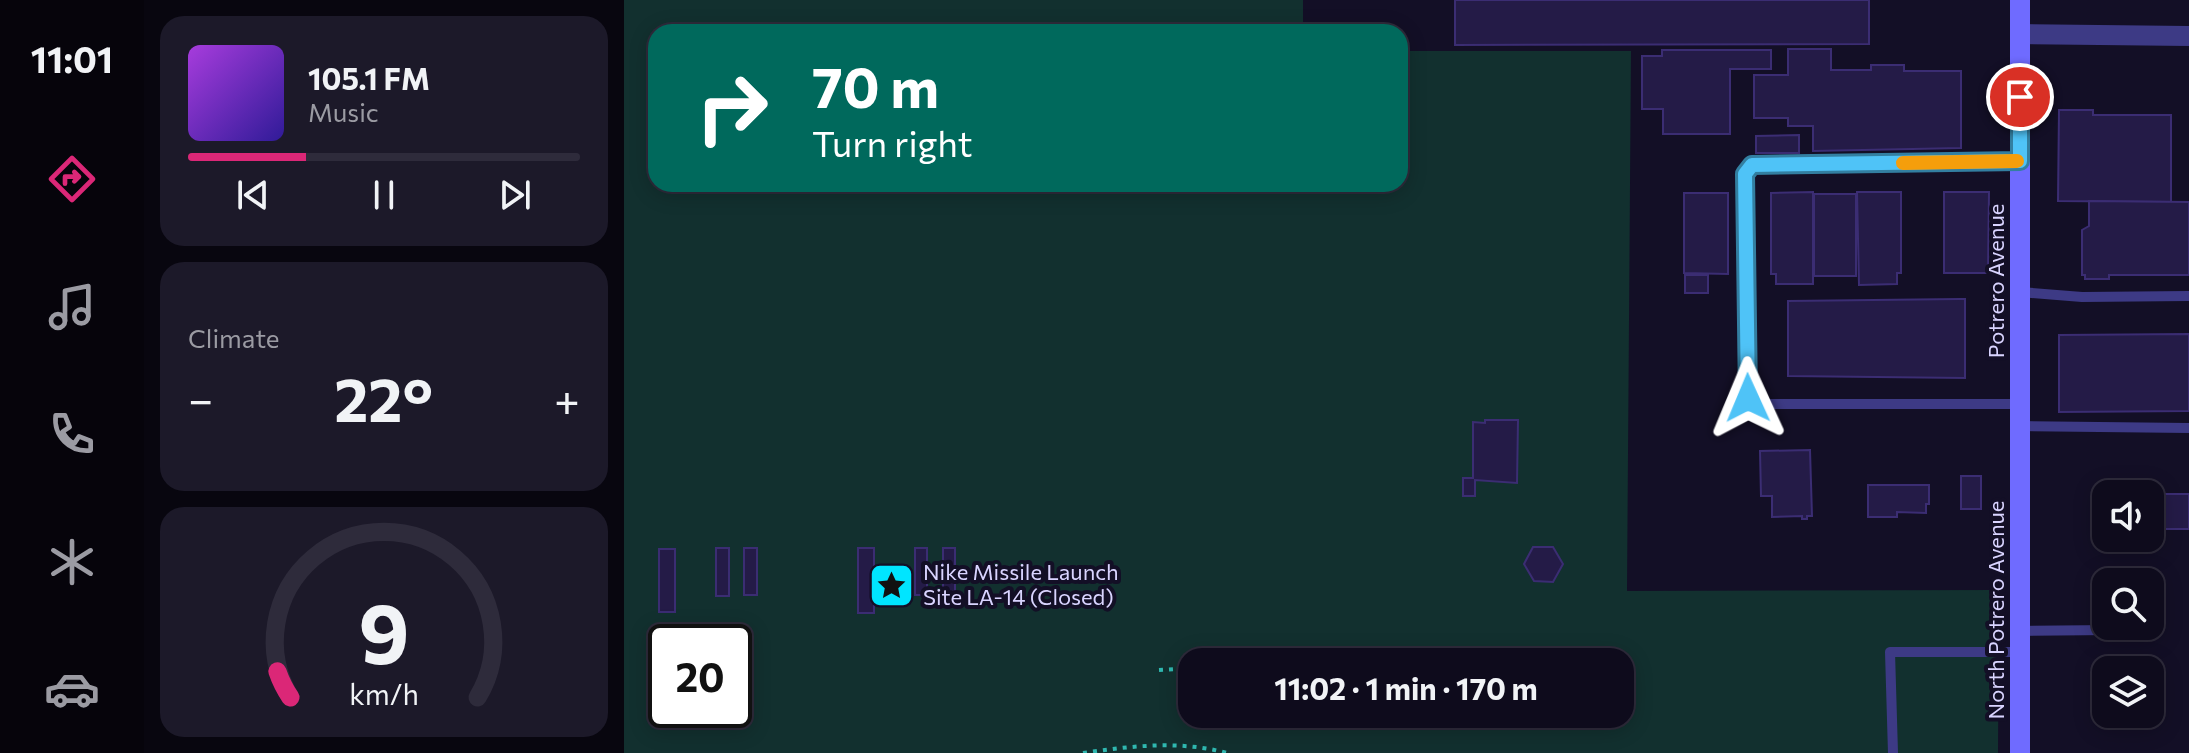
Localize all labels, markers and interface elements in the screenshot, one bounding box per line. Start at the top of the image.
text: 11:01 [31,36,113,80]
text: 70 m [812,51,939,120]
icon: right [680,56,784,160]
text: 105.1 FM [308,59,430,96]
pin [1986,63,2054,131]
icon: arrive [1998,75,2042,119]
text: Music [308,96,379,127]
text: Turn right [812,120,973,164]
icon: directions [44,151,100,207]
icon: previous [231,173,275,217]
icon: pause [362,173,406,217]
icon: next [493,173,537,217]
street label: Potrero Avenue [1982,204,2009,358]
icon: music [44,279,100,335]
text: Climate [188,322,280,353]
position arrow [1706,356,1790,440]
text: 22° [334,361,433,434]
text: − [188,371,213,425]
text: + [554,371,580,425]
icon: phone [44,406,100,462]
map controls [2092,480,2164,728]
button: sound [2092,480,2164,552]
street label: North Potrero Avenue [1982,501,2009,719]
icon: climate [44,534,100,590]
place label: Nike Missile Launch Site LA-14 (Closed) [923,558,1119,610]
place icon: Nike Missile Launch Site LA-14 (Closed) [868,561,916,609]
button: search [2092,568,2164,640]
text: 9 [358,579,410,681]
speed limit sign: 20 [648,624,752,728]
button: layers [2092,656,2164,728]
icon: car [44,661,100,717]
text: 11:02 · 1 min · 170 m [1274,669,1538,706]
text: km/h [349,676,419,711]

